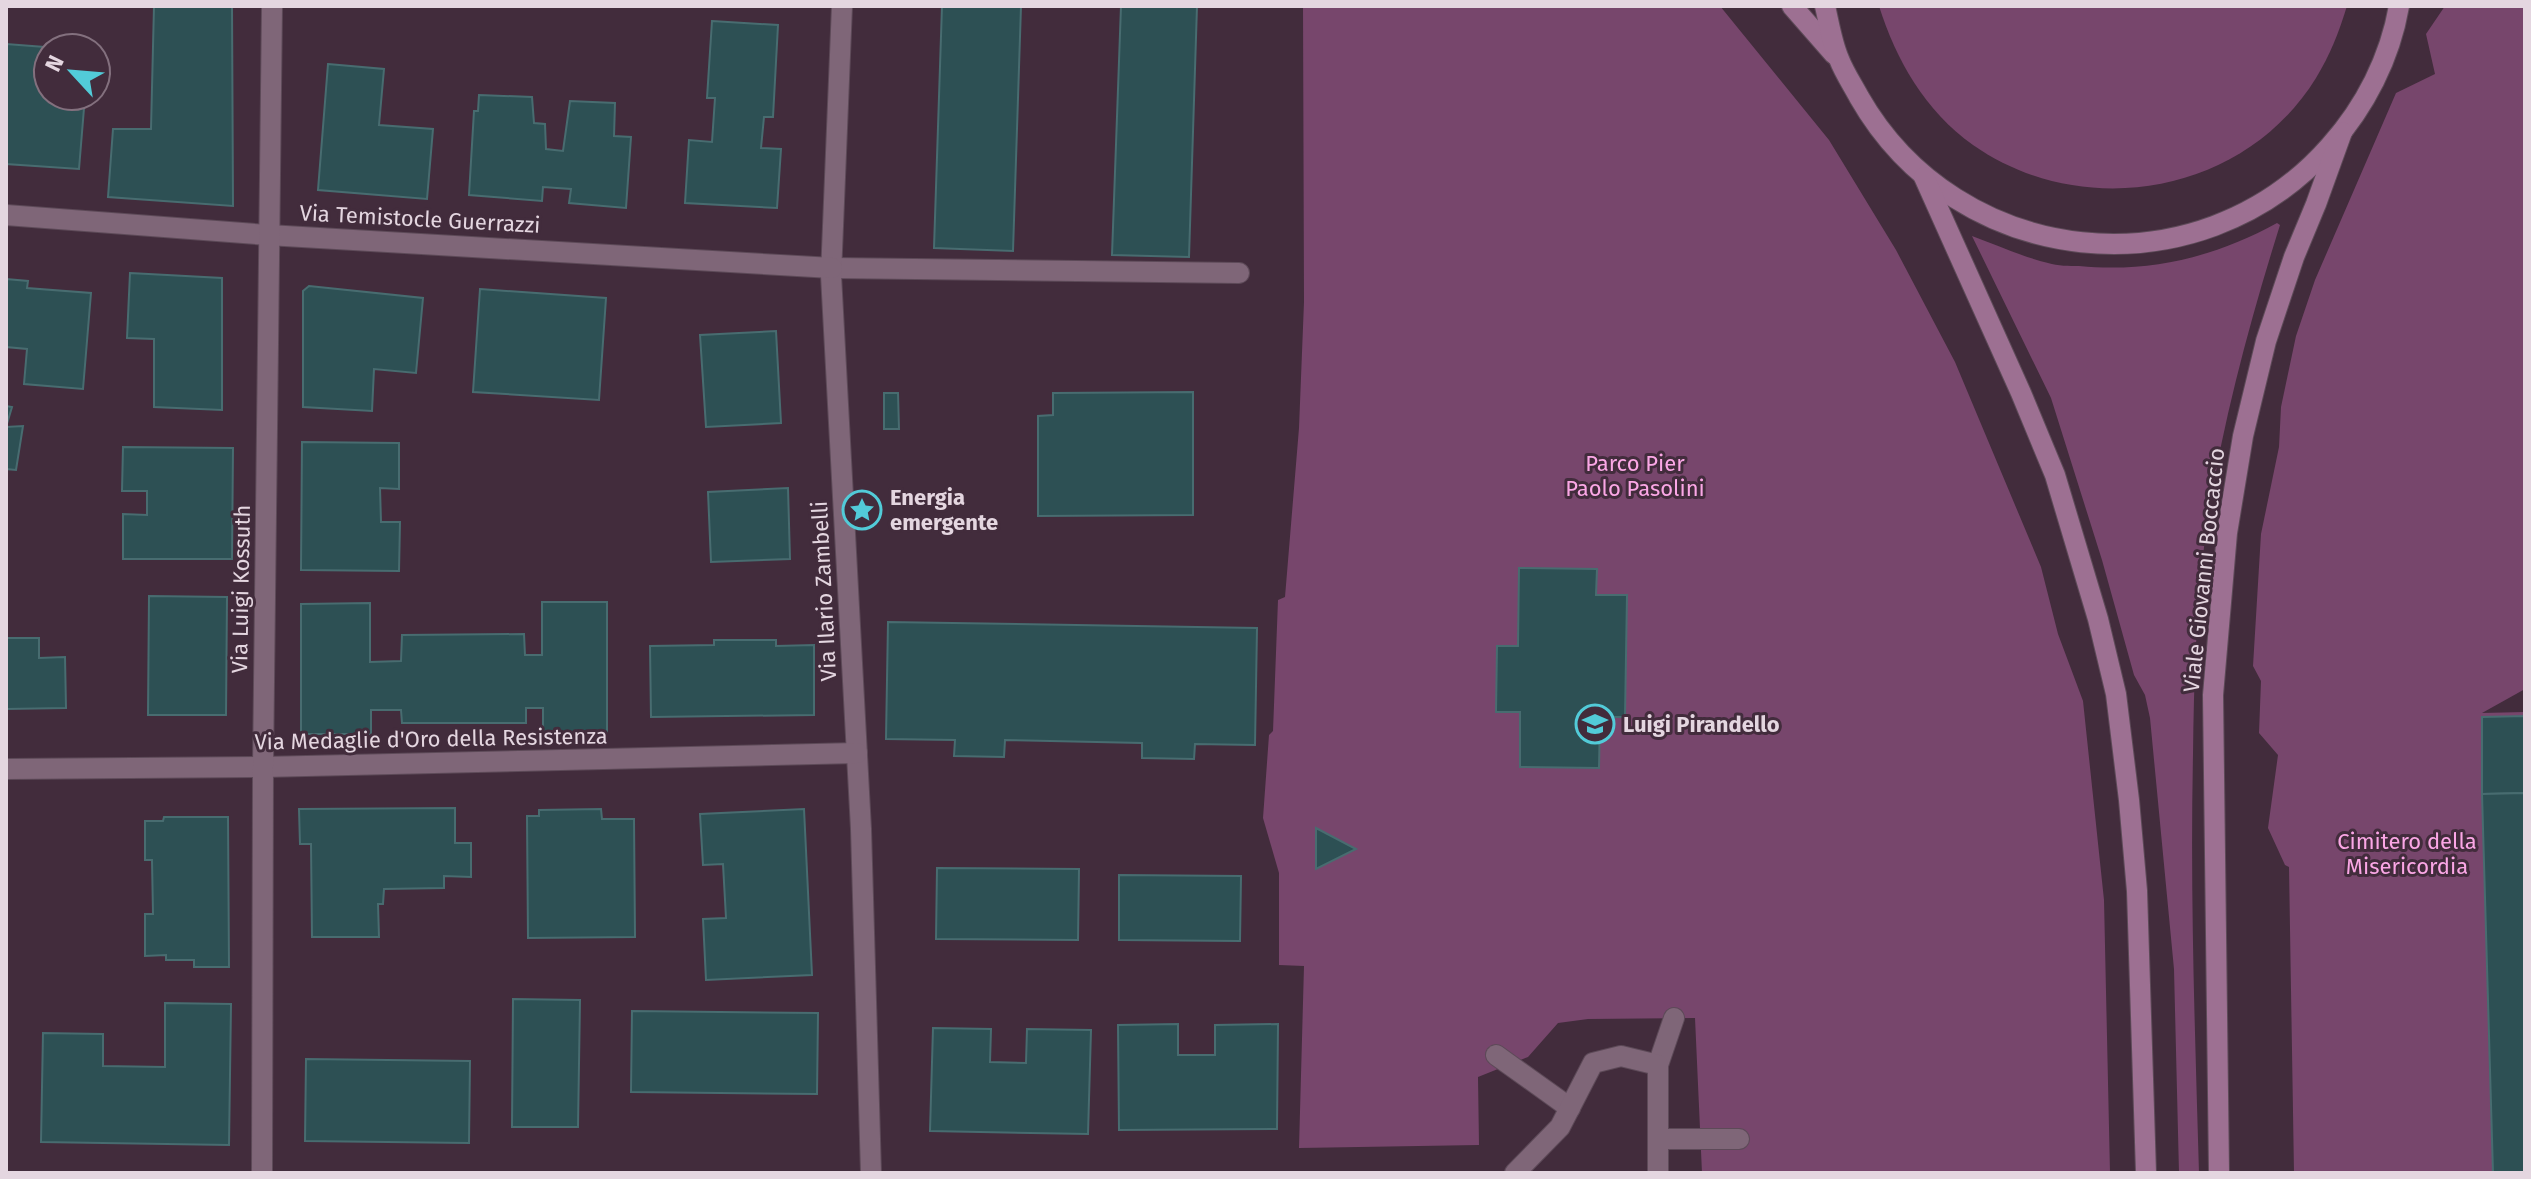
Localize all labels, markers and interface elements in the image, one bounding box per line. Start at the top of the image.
north arrow [32,32,112,112]
text: N [39,51,70,76]
street label: Via Temistocle Guerrazzi [299,199,541,239]
street label: Viale Giovanni Boccaccio [2178,446,2230,694]
park label: Parco Pier Paolo Pasolini [1565,450,1705,502]
place label: Energia emergente [890,484,998,536]
place icon: Energia emergente [841,489,883,531]
street label: Via Ilario Zambelli [806,500,842,682]
street label: Via Luigi Kossuth [226,504,256,674]
school or university icon: Luigi Pirandello [1574,703,1616,745]
place label: Luigi Pirandello [1623,711,1780,738]
street label: Via Medaglie d'Oro della Resistenza [254,722,608,756]
park label: Cimitero della Misericordia [2337,828,2477,880]

